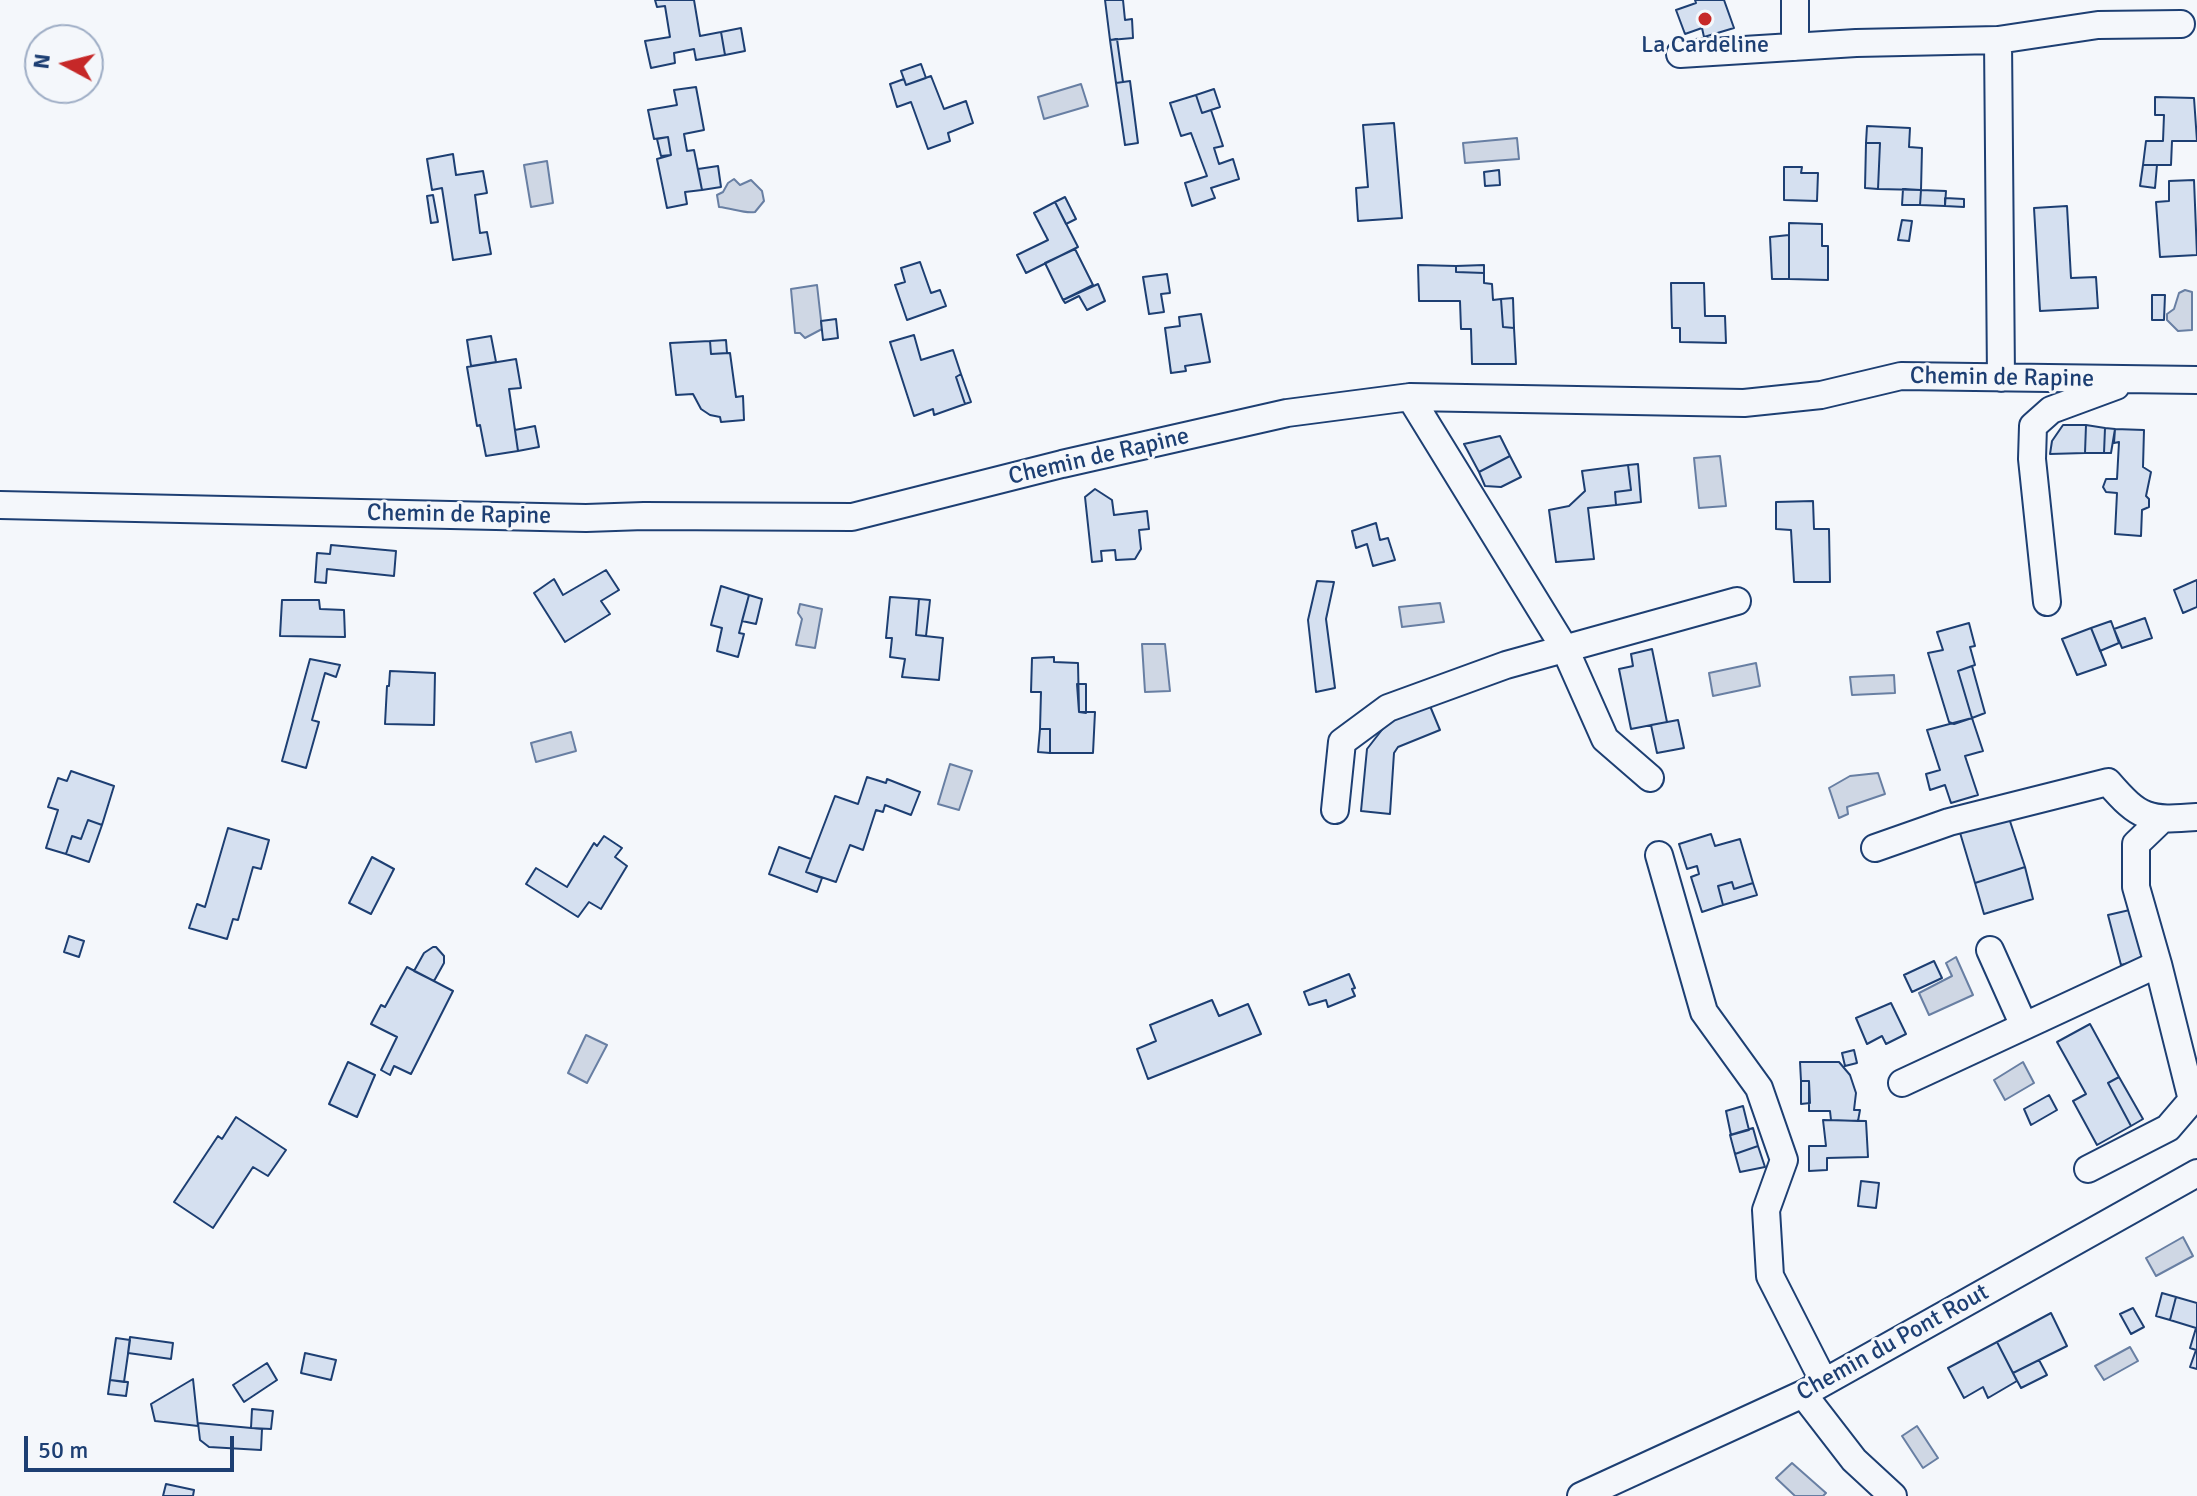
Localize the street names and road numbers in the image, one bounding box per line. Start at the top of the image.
street label: Chemin de Rapine [1910,362,2094,394]
street label: Chemin de Rapine [1006,422,1192,492]
street label: Chemin de Rapine [367,499,551,531]
street label: Chemin du Pont Rout [1792,1278,1994,1408]

